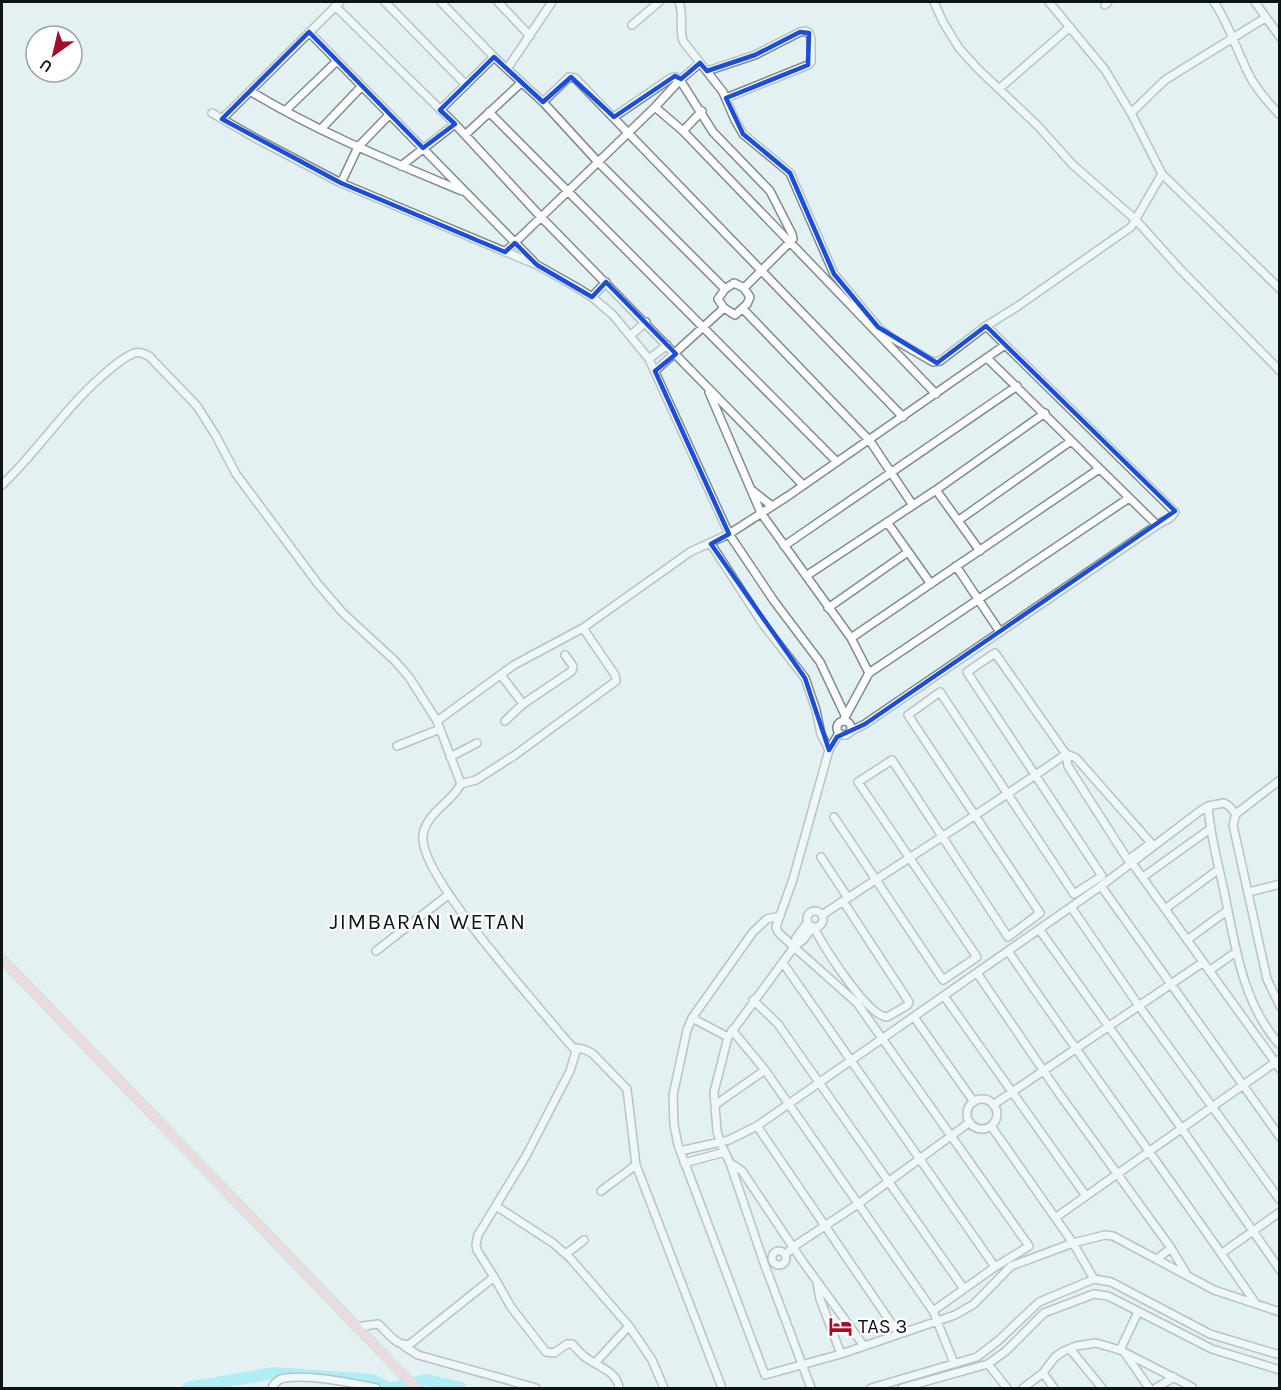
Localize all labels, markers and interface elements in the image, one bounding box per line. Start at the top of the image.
north arrow [24,24,84,84]
text: U [36,55,56,77]
district label: JIMBARAN WETAN [329,909,527,935]
hotel icon: TAS 3 [827,1313,853,1339]
place label: TAS 3 [858,1315,907,1338]

